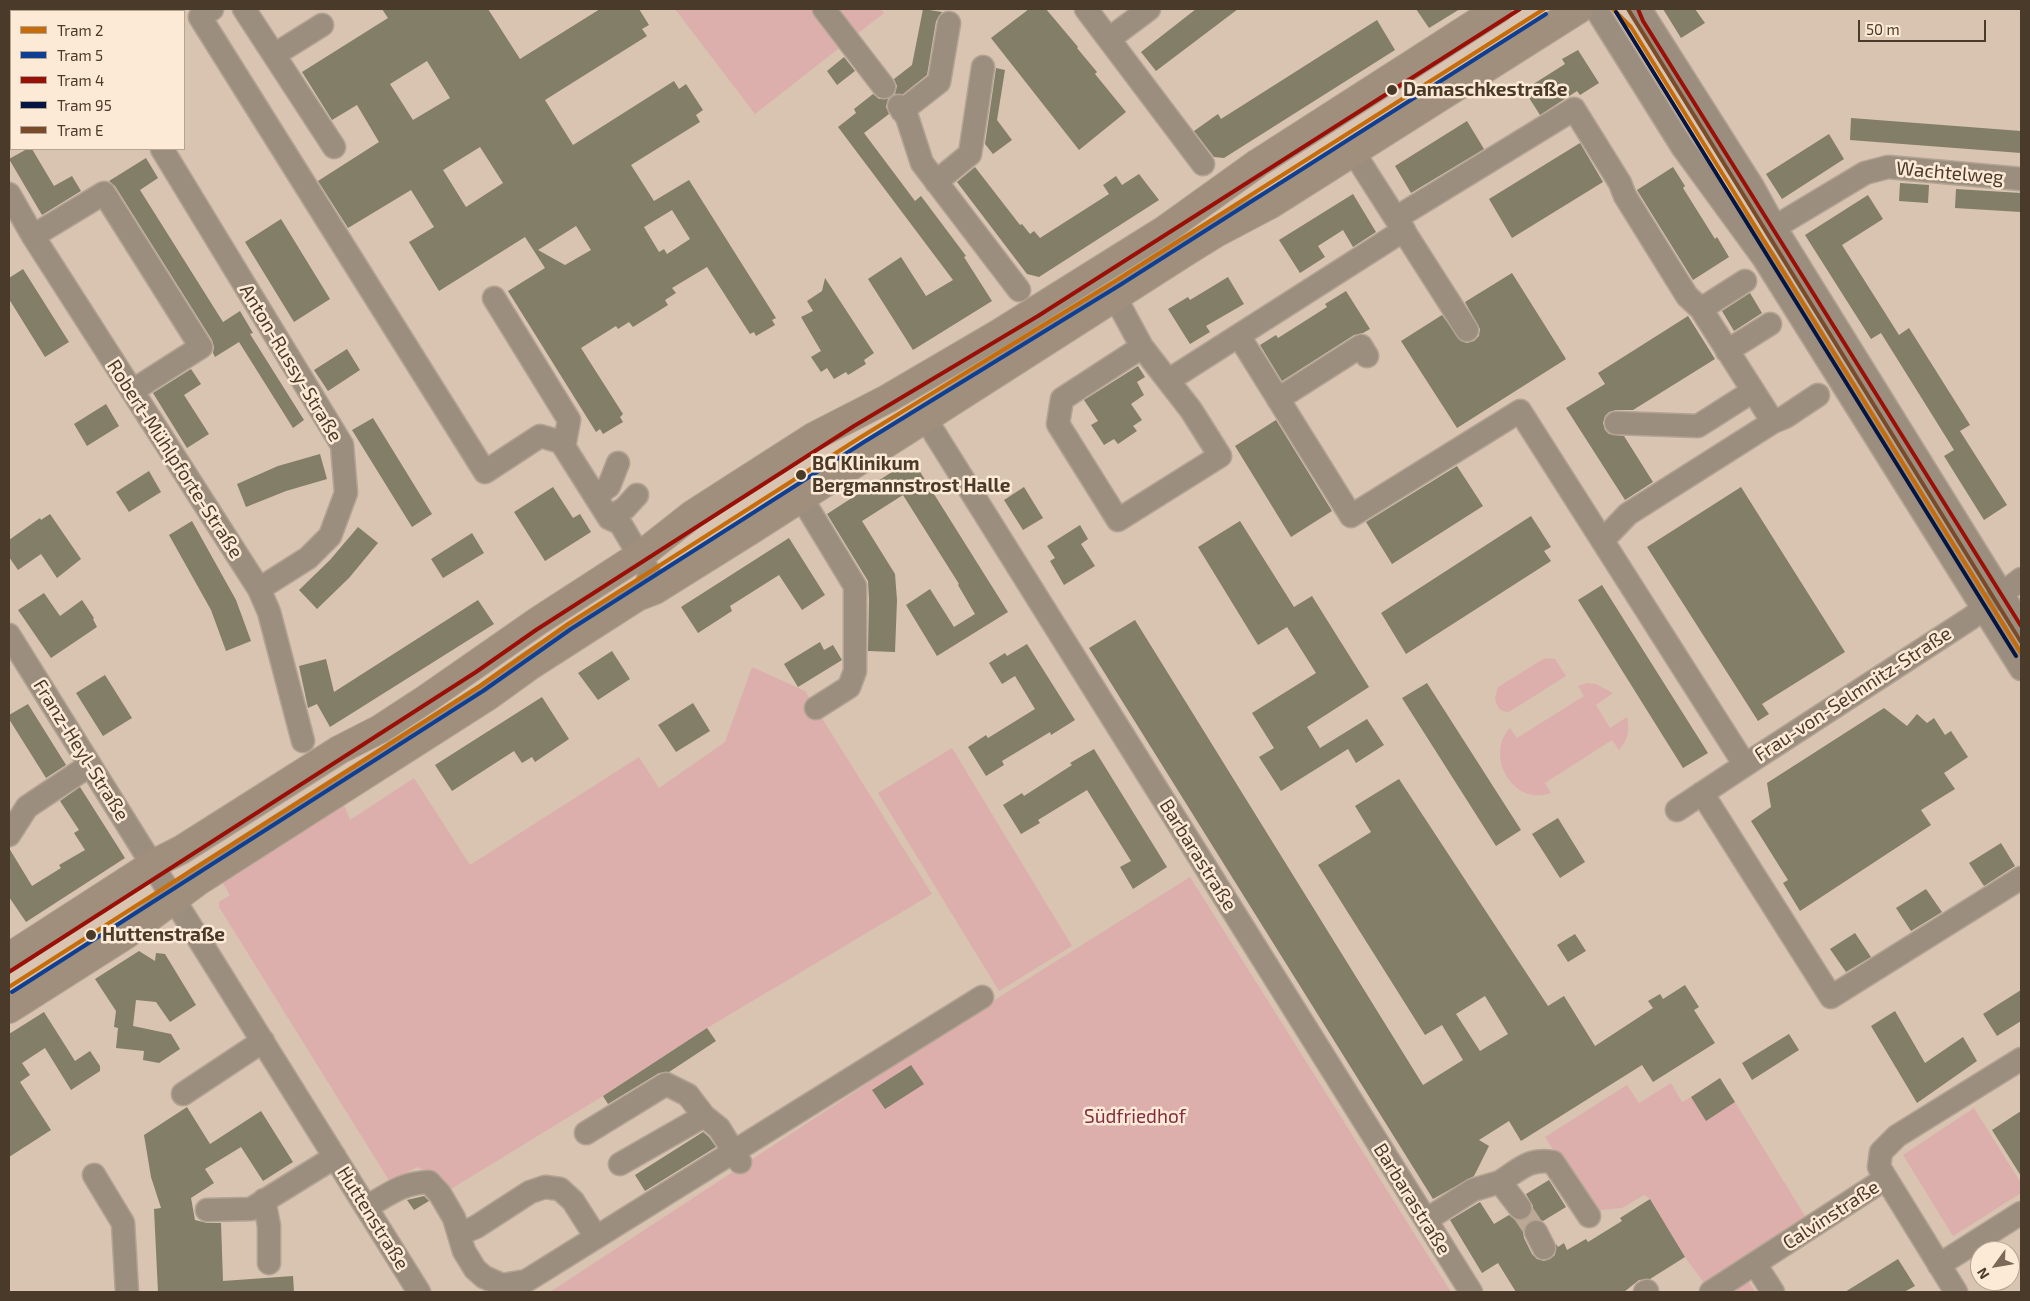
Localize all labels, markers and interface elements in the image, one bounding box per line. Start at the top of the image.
legend [10,10,185,150]
scale bar [1860,10,1988,42]
text: 50 m [1866,20,1900,38]
text: Tram 2 [57,21,104,39]
text: Tram 5 [57,46,103,64]
text: Tram 4 [57,71,104,89]
place label: Damaschkestraße [1403,79,1567,101]
marker: Damaschkestraße [1385,83,1399,97]
text: Tram 95 [57,96,112,114]
text: Tram E [57,121,103,139]
street label: Wachtelweg [1895,157,2005,189]
street label: Anton-Russy-Straße [235,280,347,446]
street label: Robert-Mühlpforte-Straße [102,355,248,563]
place label: BG Klinikum Bergmannstrost Halle [812,453,1011,497]
marker: BG Klinikum Bergmannstrost Halle [794,468,808,482]
street label: Frau-von-Selmnitz-Straße [1750,622,1956,766]
street label: Franz-Heyl-Straße [28,675,134,825]
street label: Barbarastraße [1155,795,1241,915]
place label: Huttenstraße [102,924,225,946]
marker: Huttenstraße [84,928,98,942]
park label: Südfriedhof [1084,1106,1186,1128]
street label: Barbarastraße [1369,1139,1455,1259]
street label: Huttenstraße [332,1162,414,1274]
street label: Calvinstraße [1779,1175,1883,1255]
north arrow [1970,1241,2020,1291]
text: N [1973,1265,1993,1282]

